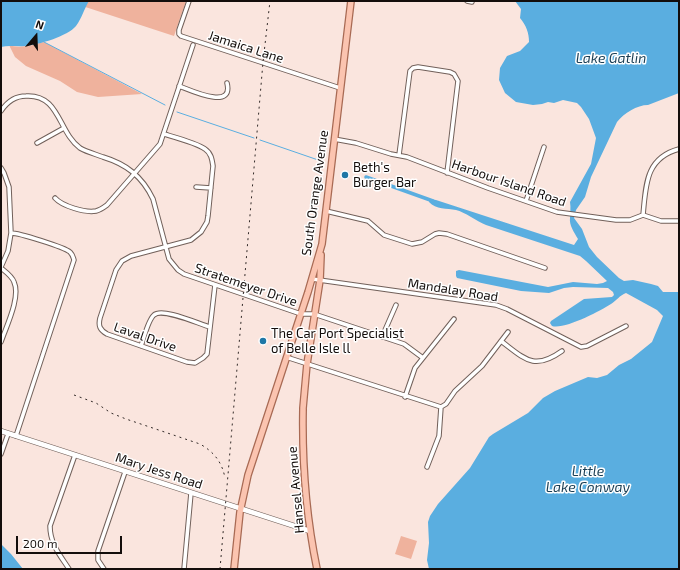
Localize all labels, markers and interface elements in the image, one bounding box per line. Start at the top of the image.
north arrow [16,16,56,56]
text: N [34,17,46,32]
street label: Jamaica Lane [206,28,286,66]
water label: Lake Gatlin [576,50,646,66]
street label: South Orange Avenue [298,129,332,257]
street label: Harbour Island Road [450,156,568,210]
place label: Beth's Burger Bar [353,160,416,191]
marker: Beth's Burger Bar [340,170,350,180]
street label: Stratemeyer Drive [193,260,299,310]
street label: Mandalay Road [407,275,499,305]
street label: Laval Drive [112,319,178,355]
place label: The Car Port Specialist of Belle Isle ll [271,326,404,357]
marker: The Car Port Specialist of Belle Isle ll [258,336,268,346]
street label: Hansel Avenue [284,446,308,534]
street label: Mary Jess Road [113,450,205,492]
water label: Little Lake Conway [546,463,630,496]
scale bar [18,528,124,554]
text: 200 m [23,536,57,550]

